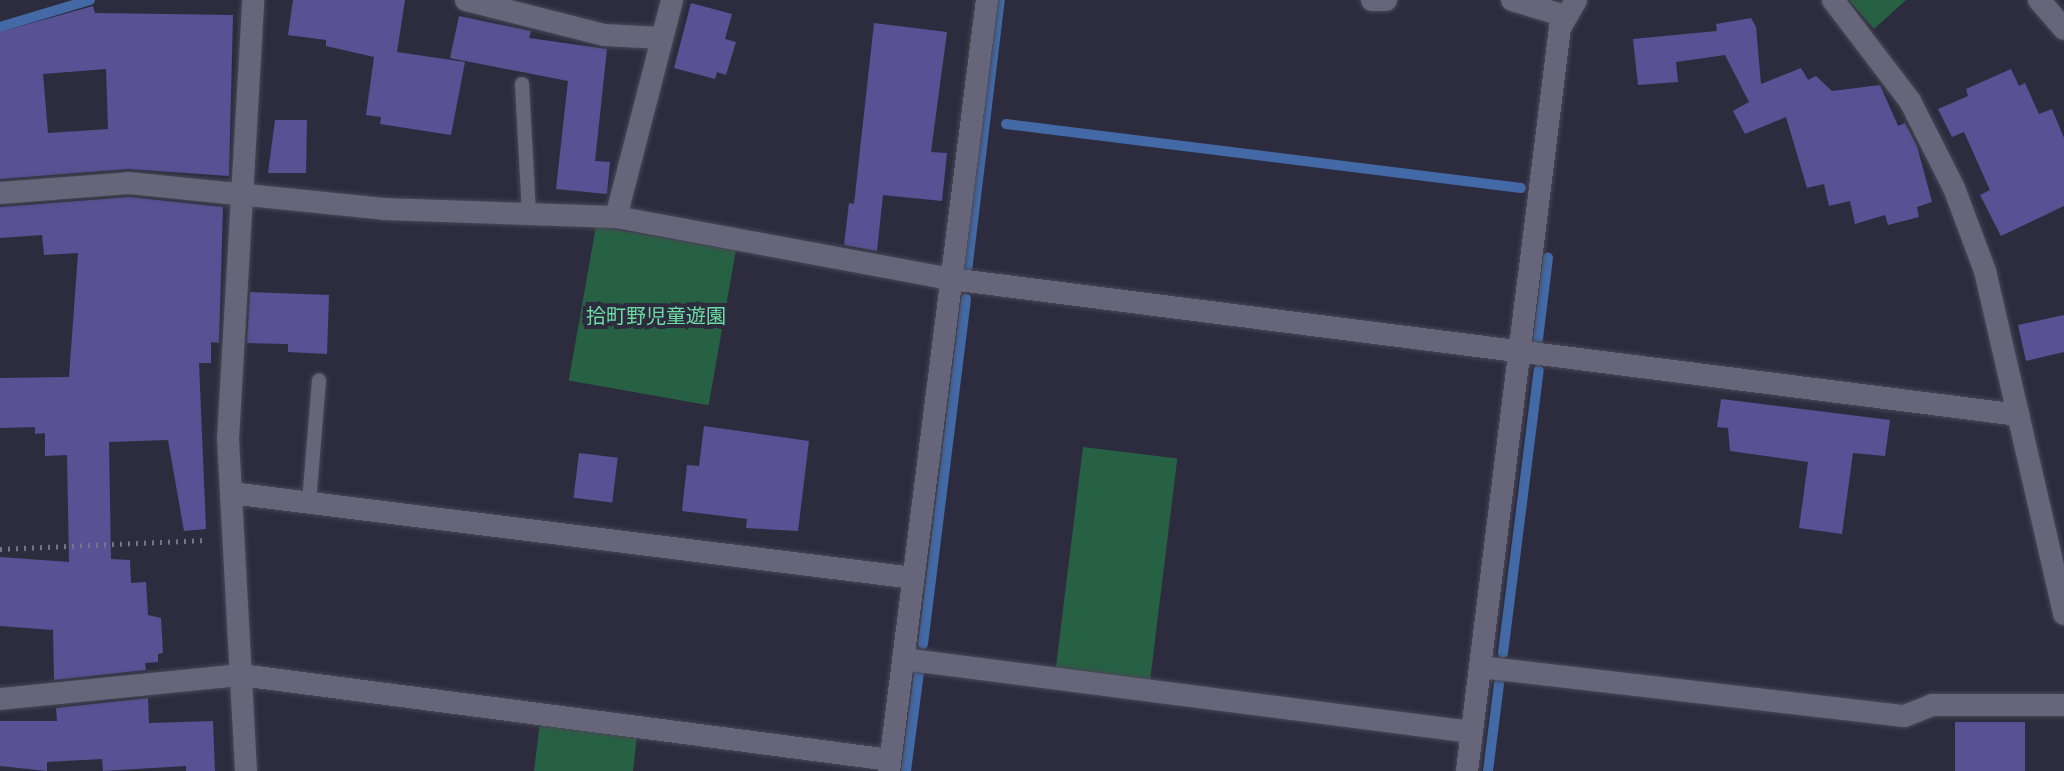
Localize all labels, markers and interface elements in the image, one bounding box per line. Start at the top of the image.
park label: 拾町野児童遊園 [586,304,726,328]

